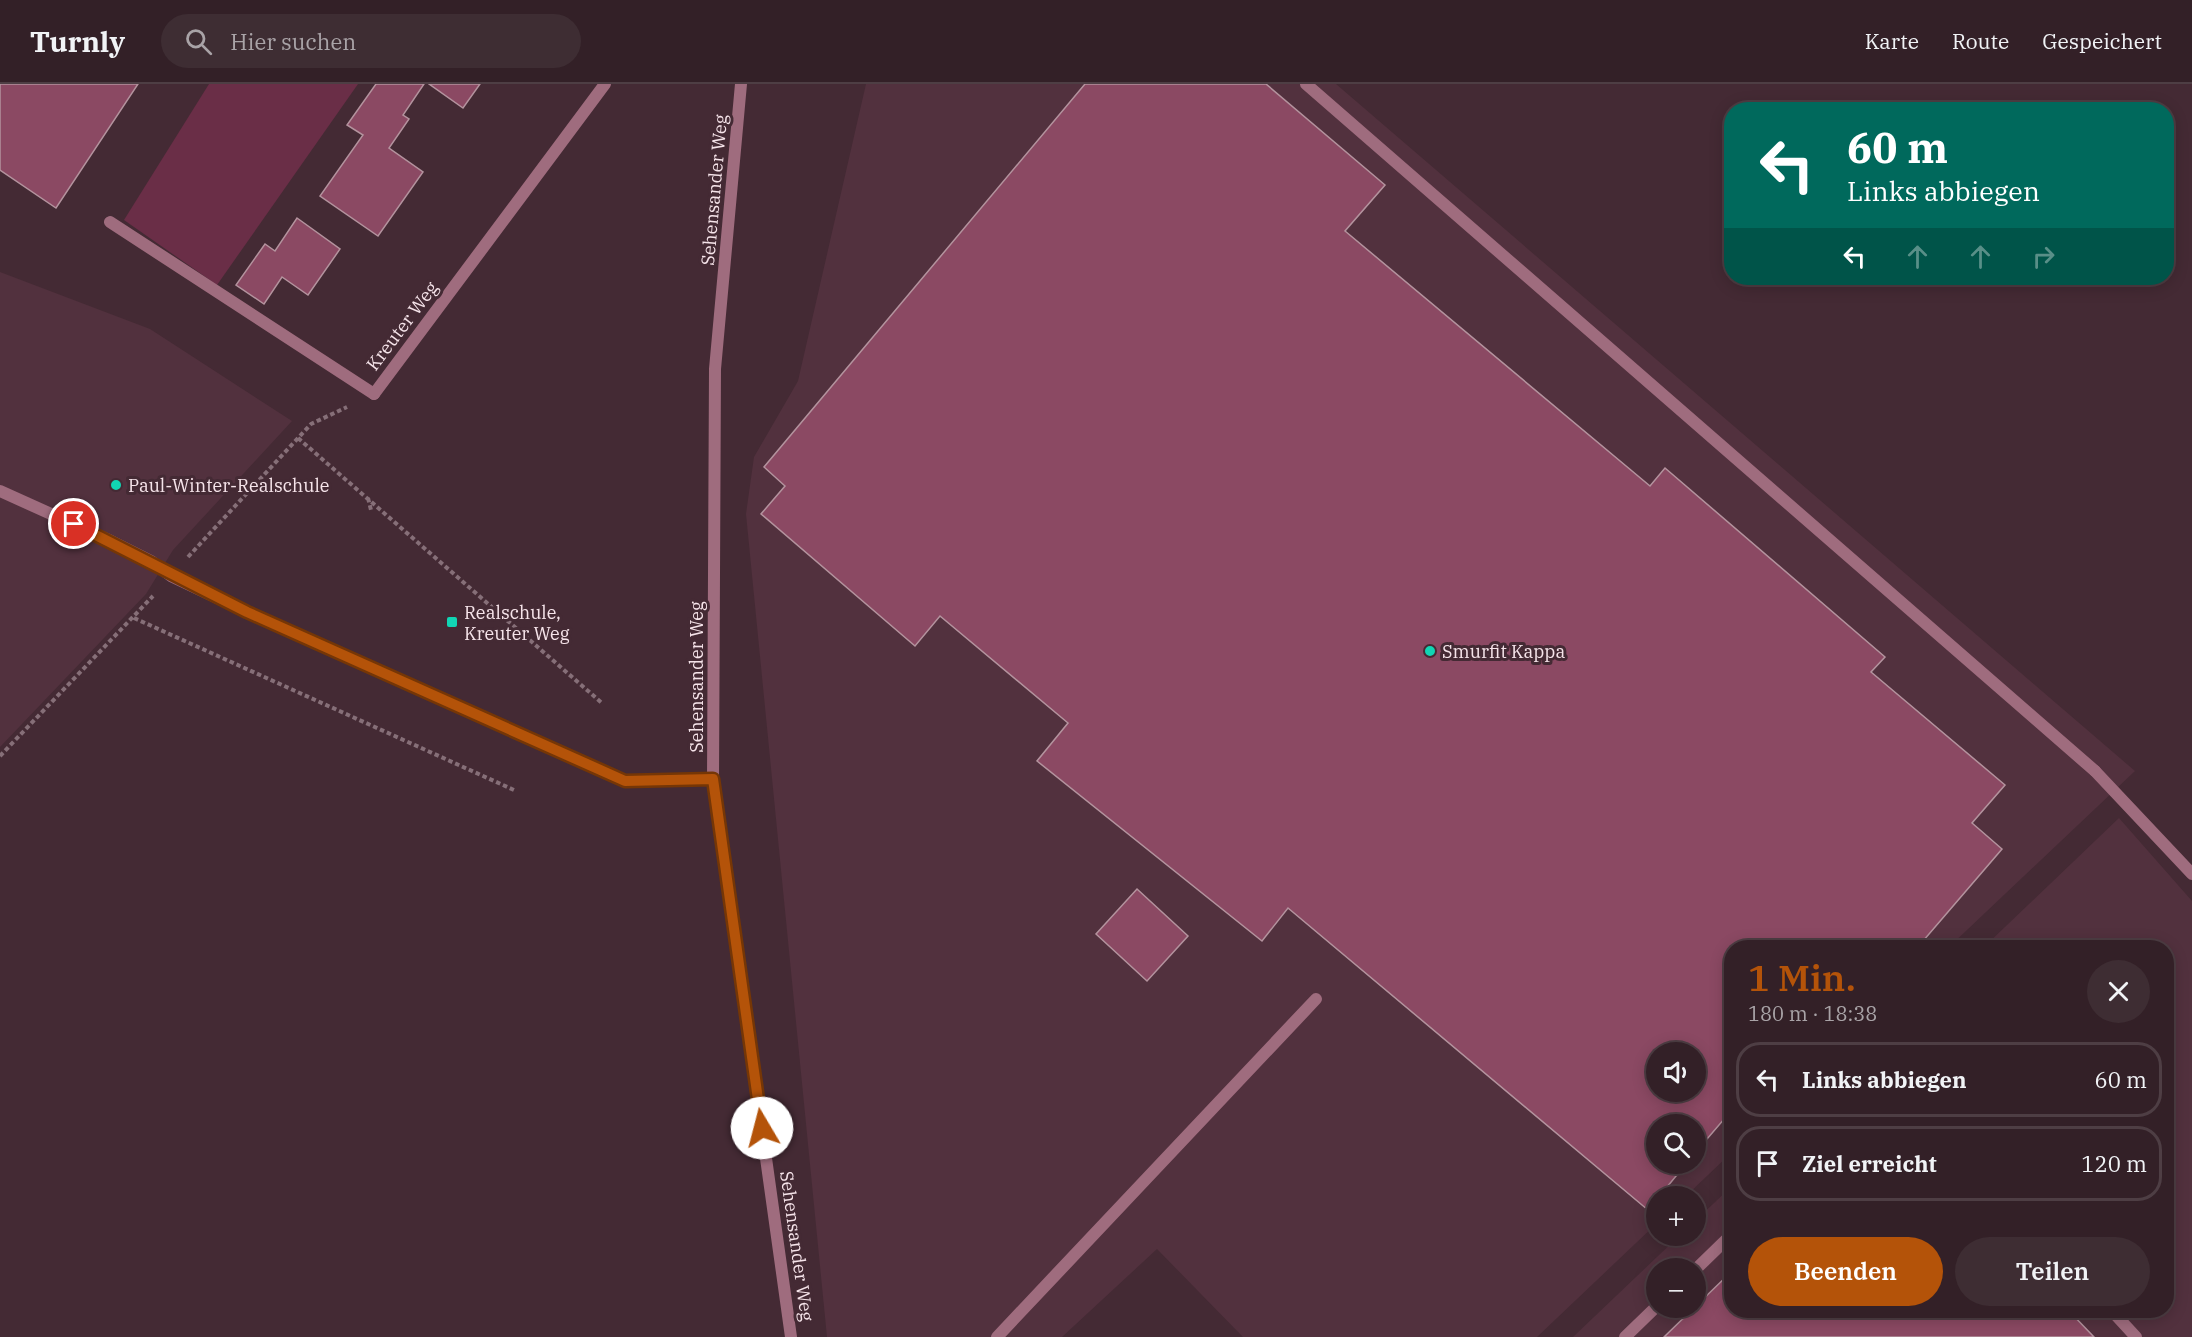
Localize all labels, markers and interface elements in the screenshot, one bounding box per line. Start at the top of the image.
search box [161,14,581,68]
text: Turnly [30,23,125,60]
icon: search [182,25,215,58]
text: Hier suchen [230,27,356,56]
text: Karte [1865,27,1919,55]
text: Route [1952,27,2009,55]
text: Gespeichert [2042,27,2162,55]
street label: Sehensander Weg [696,113,732,266]
text: 60 m [1847,120,1948,175]
icon: left [1748,126,1826,204]
text: Links abbiegen [1847,173,2040,208]
icon: left [1838,240,1871,273]
icon: ahead [1901,240,1934,273]
icon: ahead [1964,240,1997,273]
icon: right [2027,240,2060,273]
street label: Kreuter Weg [361,277,443,375]
place label: Paul-Winter-Realschule [128,474,329,497]
marker: Paul-Winter-Realschule [109,478,123,492]
pin [48,498,99,549]
icon: arrive [57,507,90,540]
place label: Realschule, Kreuter Weg [464,601,570,645]
street label: Sehensander Weg [685,601,708,753]
marker: Realschule, Kreuter Weg [445,615,459,629]
place label: Smurfit Kappa [1442,640,1566,663]
marker: Smurfit Kappa [1423,644,1437,658]
text: 1 Min. [1748,954,1856,1001]
button: close [2087,960,2150,1023]
text: 180 m · 18:38 [1748,1000,1877,1027]
map controls [1646,1042,1706,1318]
button: sound [1646,1042,1706,1102]
icon: left [1751,1063,1784,1096]
text: Links abbiegen [1802,1065,1967,1094]
text: 60 m [2095,1065,2147,1094]
position arrow [730,1096,794,1160]
button: search [1646,1114,1706,1174]
icon: arrive [1751,1147,1784,1180]
text: Ziel erreicht [1802,1149,1937,1178]
text: 120 m [2081,1149,2147,1178]
street label: Sehensander Weg [775,1169,819,1323]
button: + [1646,1186,1706,1246]
button: Beenden [1748,1237,1943,1306]
button: Teilen [1955,1237,2150,1306]
button: − [1646,1258,1706,1318]

